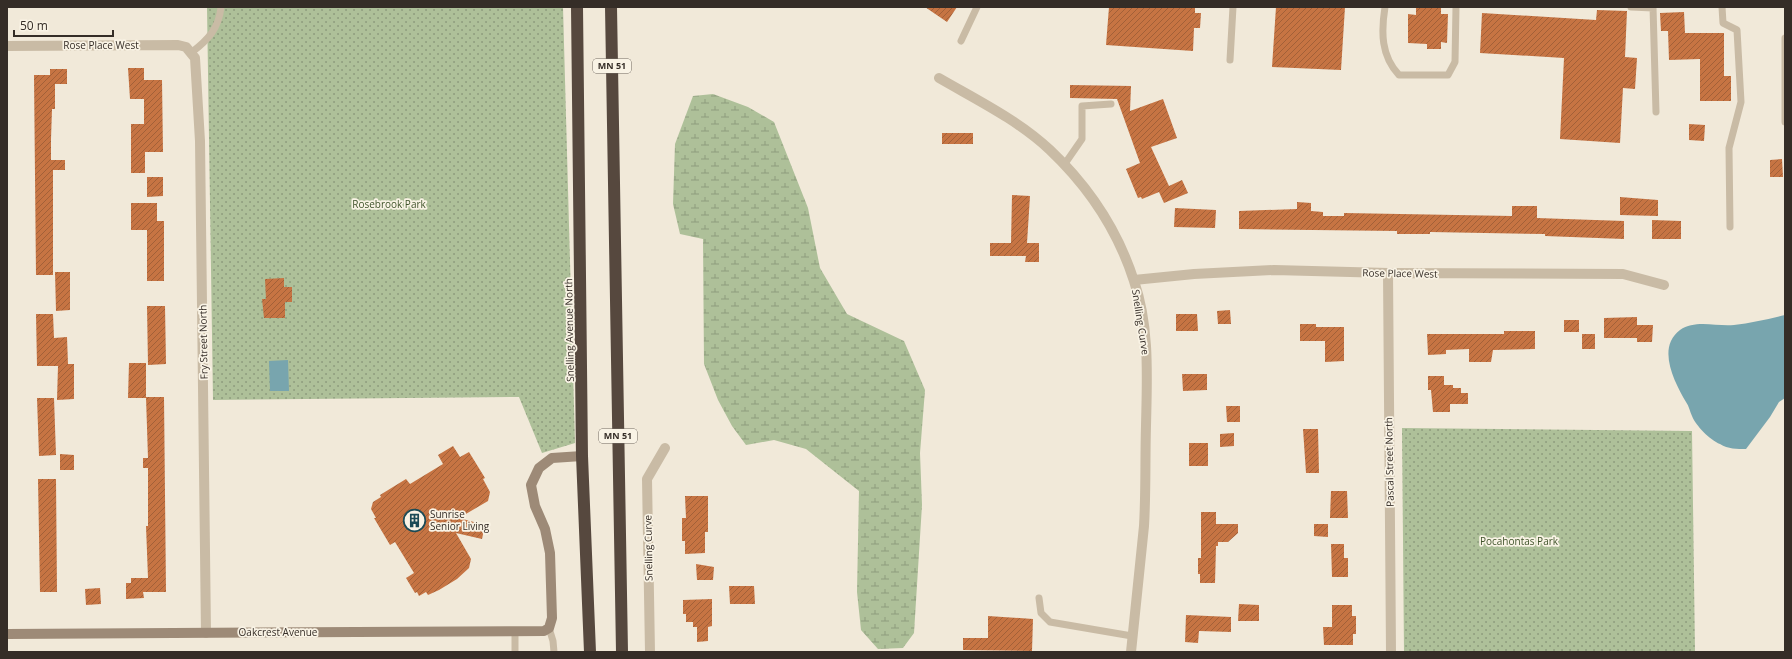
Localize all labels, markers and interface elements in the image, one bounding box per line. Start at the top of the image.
scale bar [14,12,113,38]
text: 50 m [20,17,48,34]
street label: Rose Place West [63,38,139,52]
road number: MN 51 [593,59,631,73]
park label: Rosebrook Park [352,197,427,211]
street label: Rose Place West [1362,265,1438,281]
street label: Snelling Avenue North [561,278,577,382]
street label: Snelling Curve [1129,288,1153,356]
street label: Fry Street North [195,305,211,379]
street label: Pascal Street North [1381,417,1397,507]
road number: MN 51 [599,429,637,443]
building icon: Sunrise Senior Living [401,507,427,533]
place label: Sunrise Senior Living [430,507,490,533]
street label: Snelling Curve [640,514,656,581]
park label: Pocahontas Park [1480,534,1559,548]
street label: Oakcrest Avenue [239,625,318,639]

